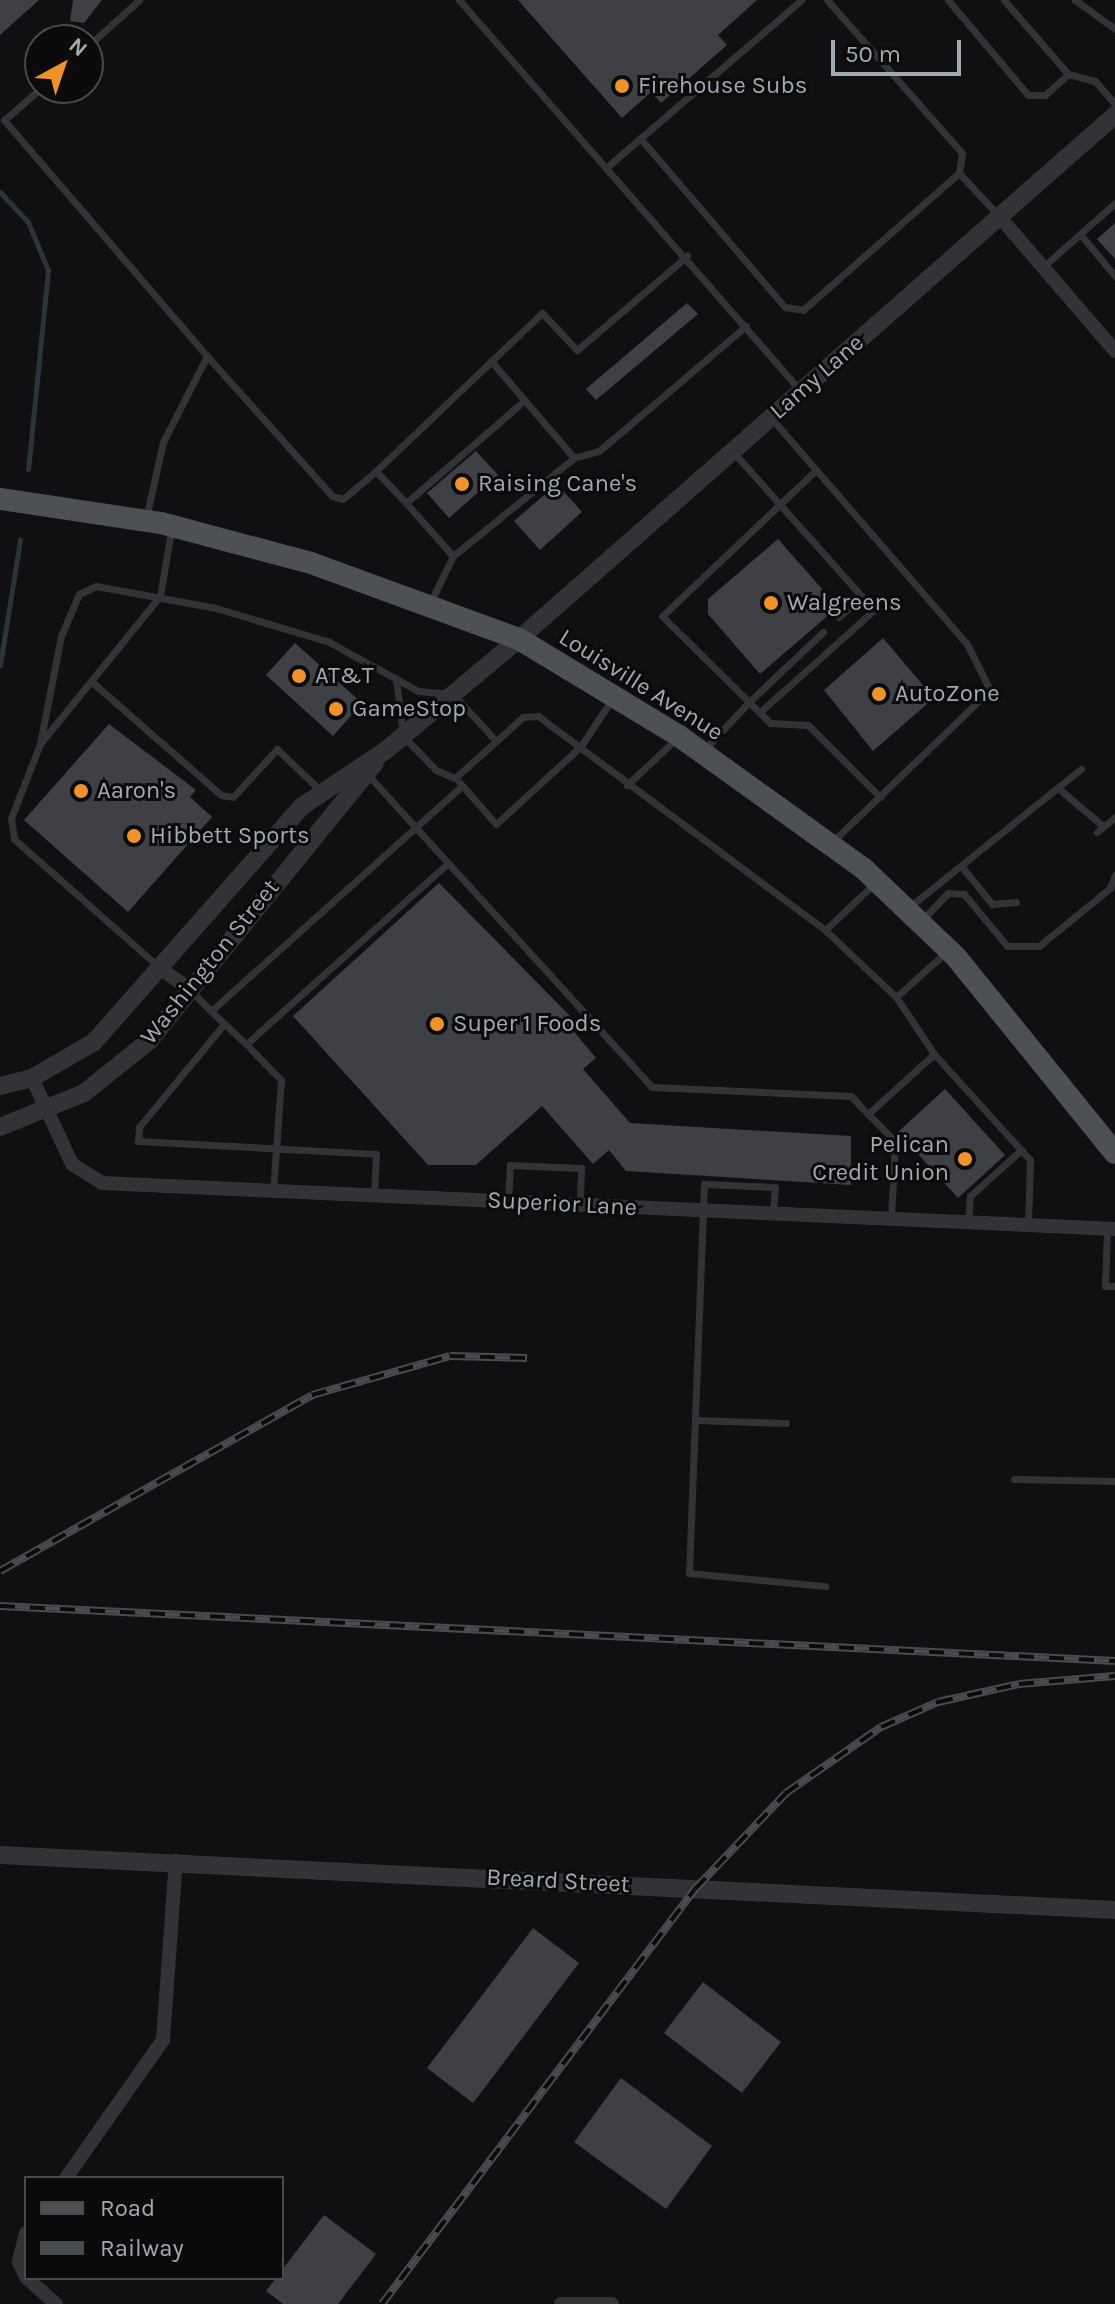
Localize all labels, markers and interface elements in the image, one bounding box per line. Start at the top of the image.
north arrow [24,24,104,104]
scale bar [835,24,965,74]
text: N [64,32,93,62]
text: 50 m [845,40,901,68]
place label: Firehouse Subs [638,72,807,100]
marker: Firehouse Subs [613,77,631,95]
street label: Lamy Lane [764,328,870,426]
place label: Raising Cane's [478,470,637,498]
marker: Raising Cane's [453,475,471,493]
place label: Walgreens [787,589,902,617]
marker: Walgreens [762,594,780,612]
street label: Louisville Avenue [554,623,728,747]
place label: AT&T [315,662,374,690]
marker: AT&T [290,667,308,685]
place label: AutoZone [895,680,1000,708]
marker: AutoZone [870,685,888,703]
place label: GameStop [352,695,466,723]
marker: GameStop [327,700,345,718]
place label: Aaron's [97,777,176,805]
marker: Aaron's [72,782,90,800]
place label: Hibbett Sports [150,822,310,850]
marker: Hibbett Sports [125,827,143,845]
street label: Washington Street [134,874,286,1050]
place label: Super 1 Foods [453,1010,601,1038]
marker: Super 1 Foods [428,1015,446,1033]
place label: Pelican Credit Union [812,1131,949,1187]
marker: Pelican Credit Union [956,1150,974,1168]
street label: Superior Lane [486,1186,638,1222]
street label: Breard Street [486,1863,630,1899]
legend [24,2176,284,2280]
text: Road [100,2194,155,2222]
text: Railway [100,2234,184,2262]

